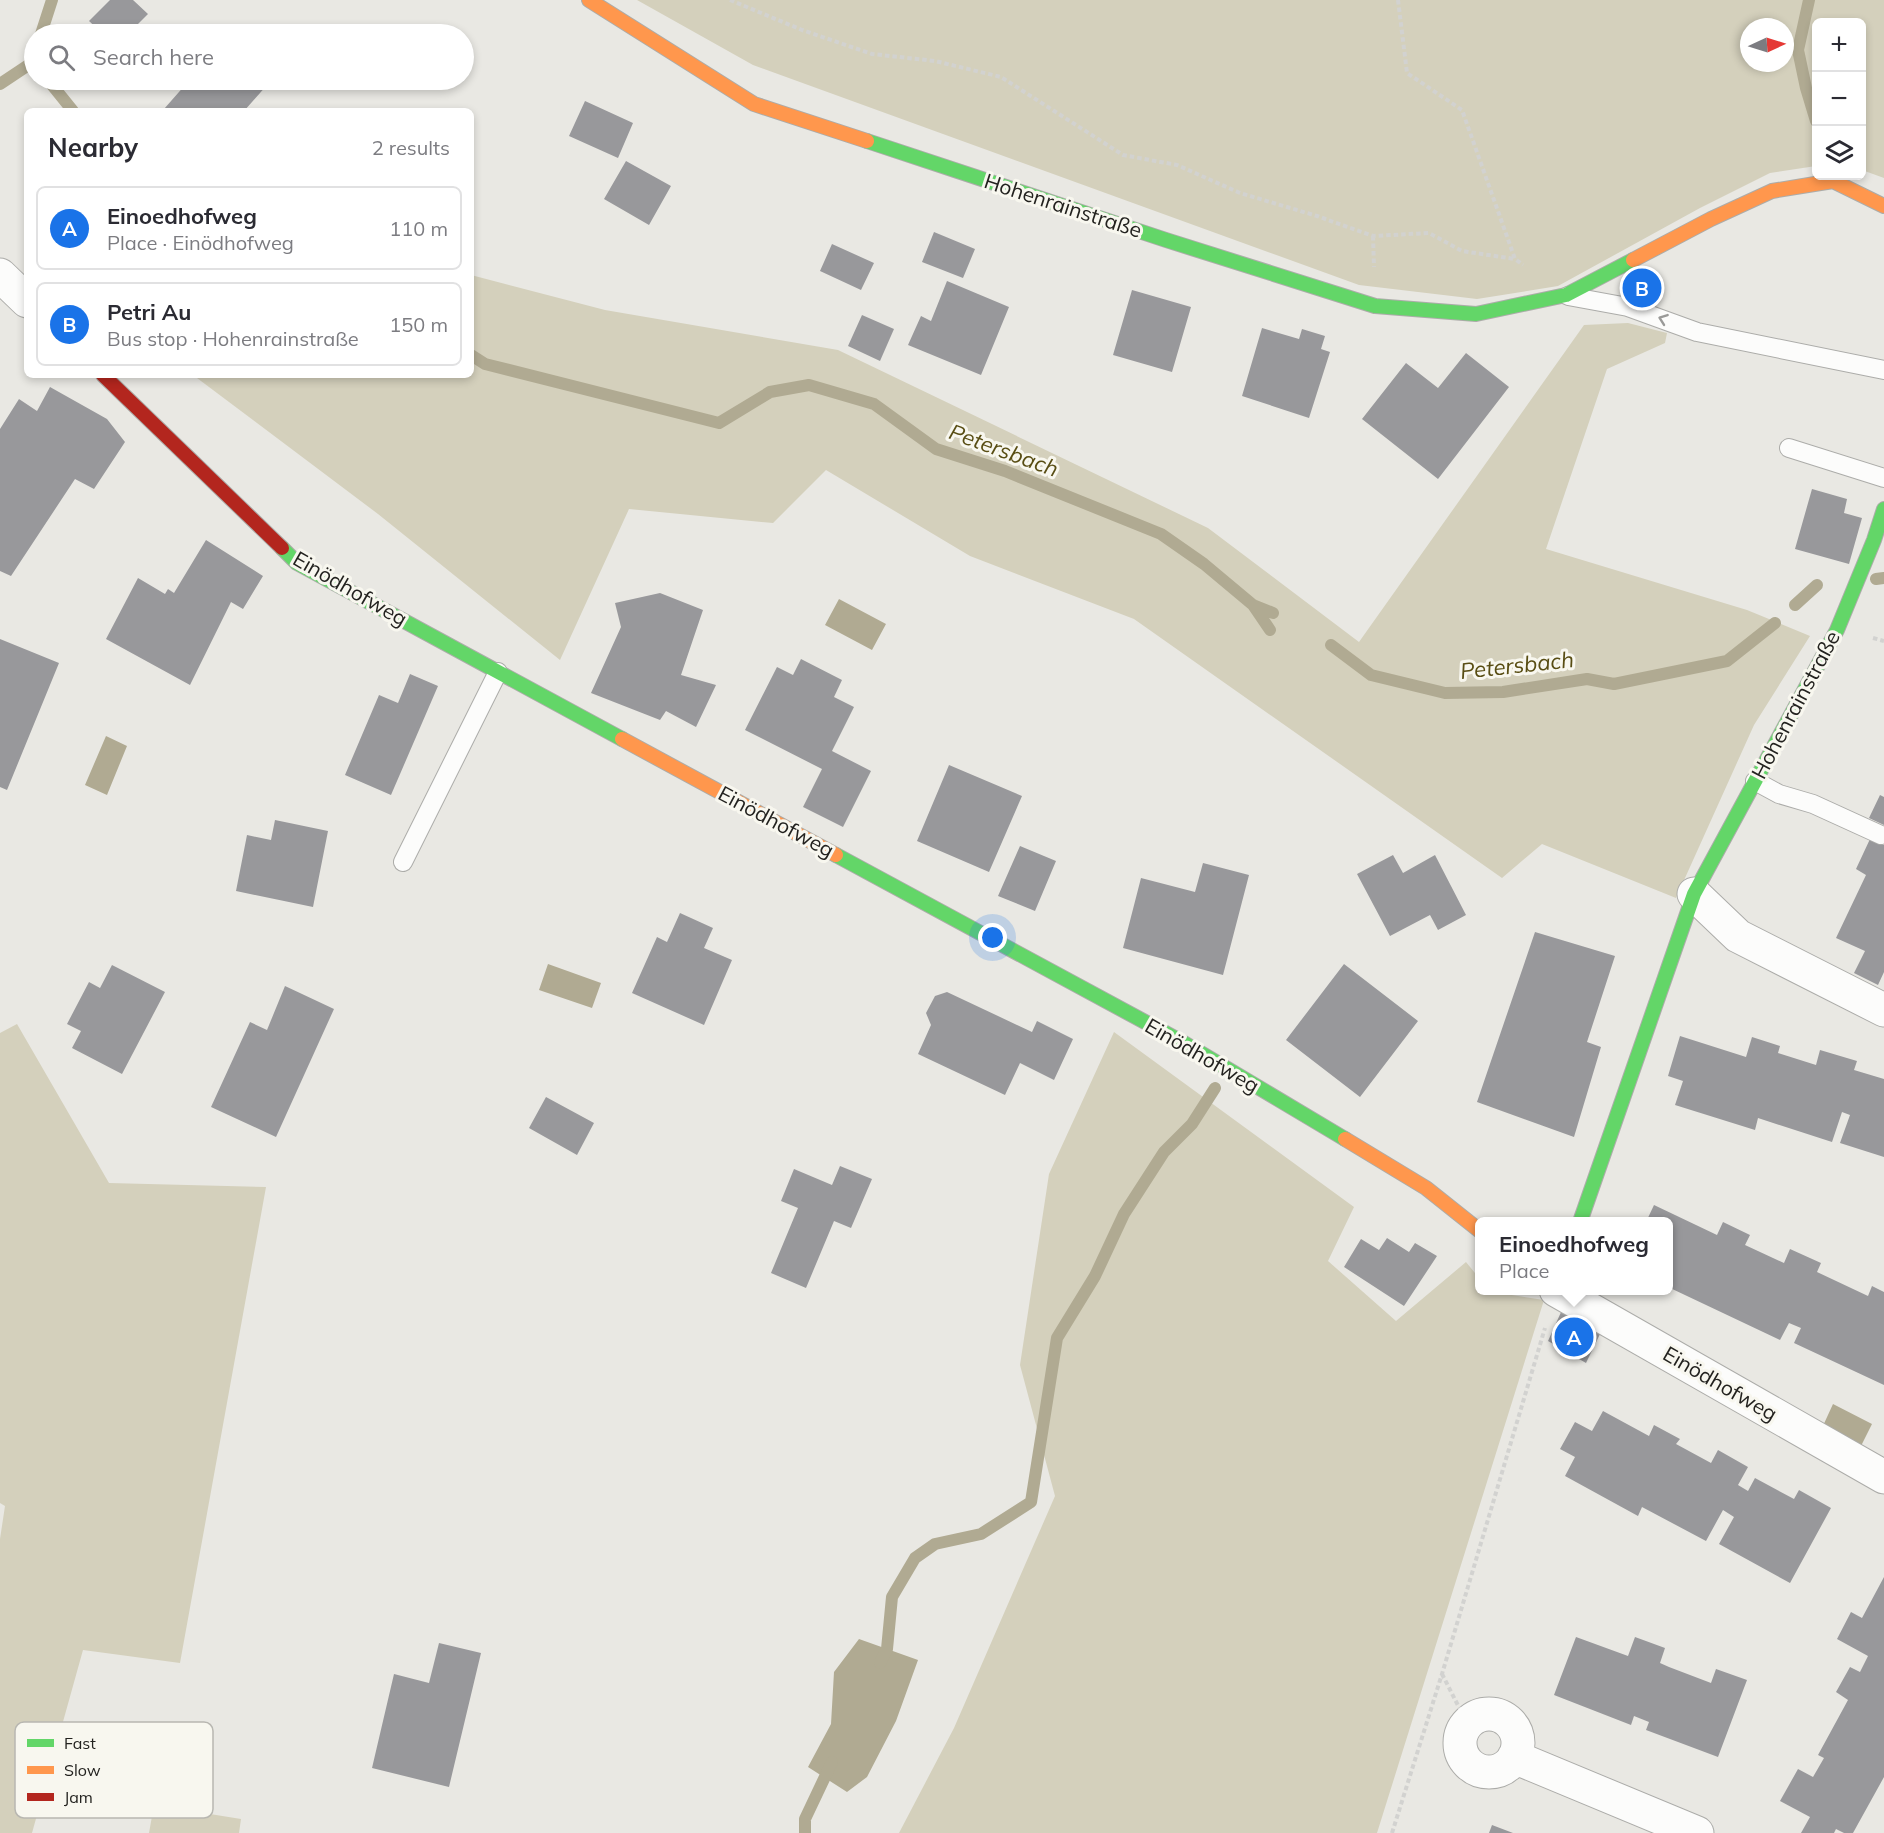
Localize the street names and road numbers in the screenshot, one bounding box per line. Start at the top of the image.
street label: Hohenrainstraße [981,167,1145,243]
street label: Einödhofweg [289,545,412,631]
street label: Hohenrainstraße [1745,626,1845,783]
street label: Einödhofweg [714,780,839,863]
street label: Einödhofweg [1141,1012,1264,1098]
street label: Einödhofweg [1659,1340,1782,1426]

